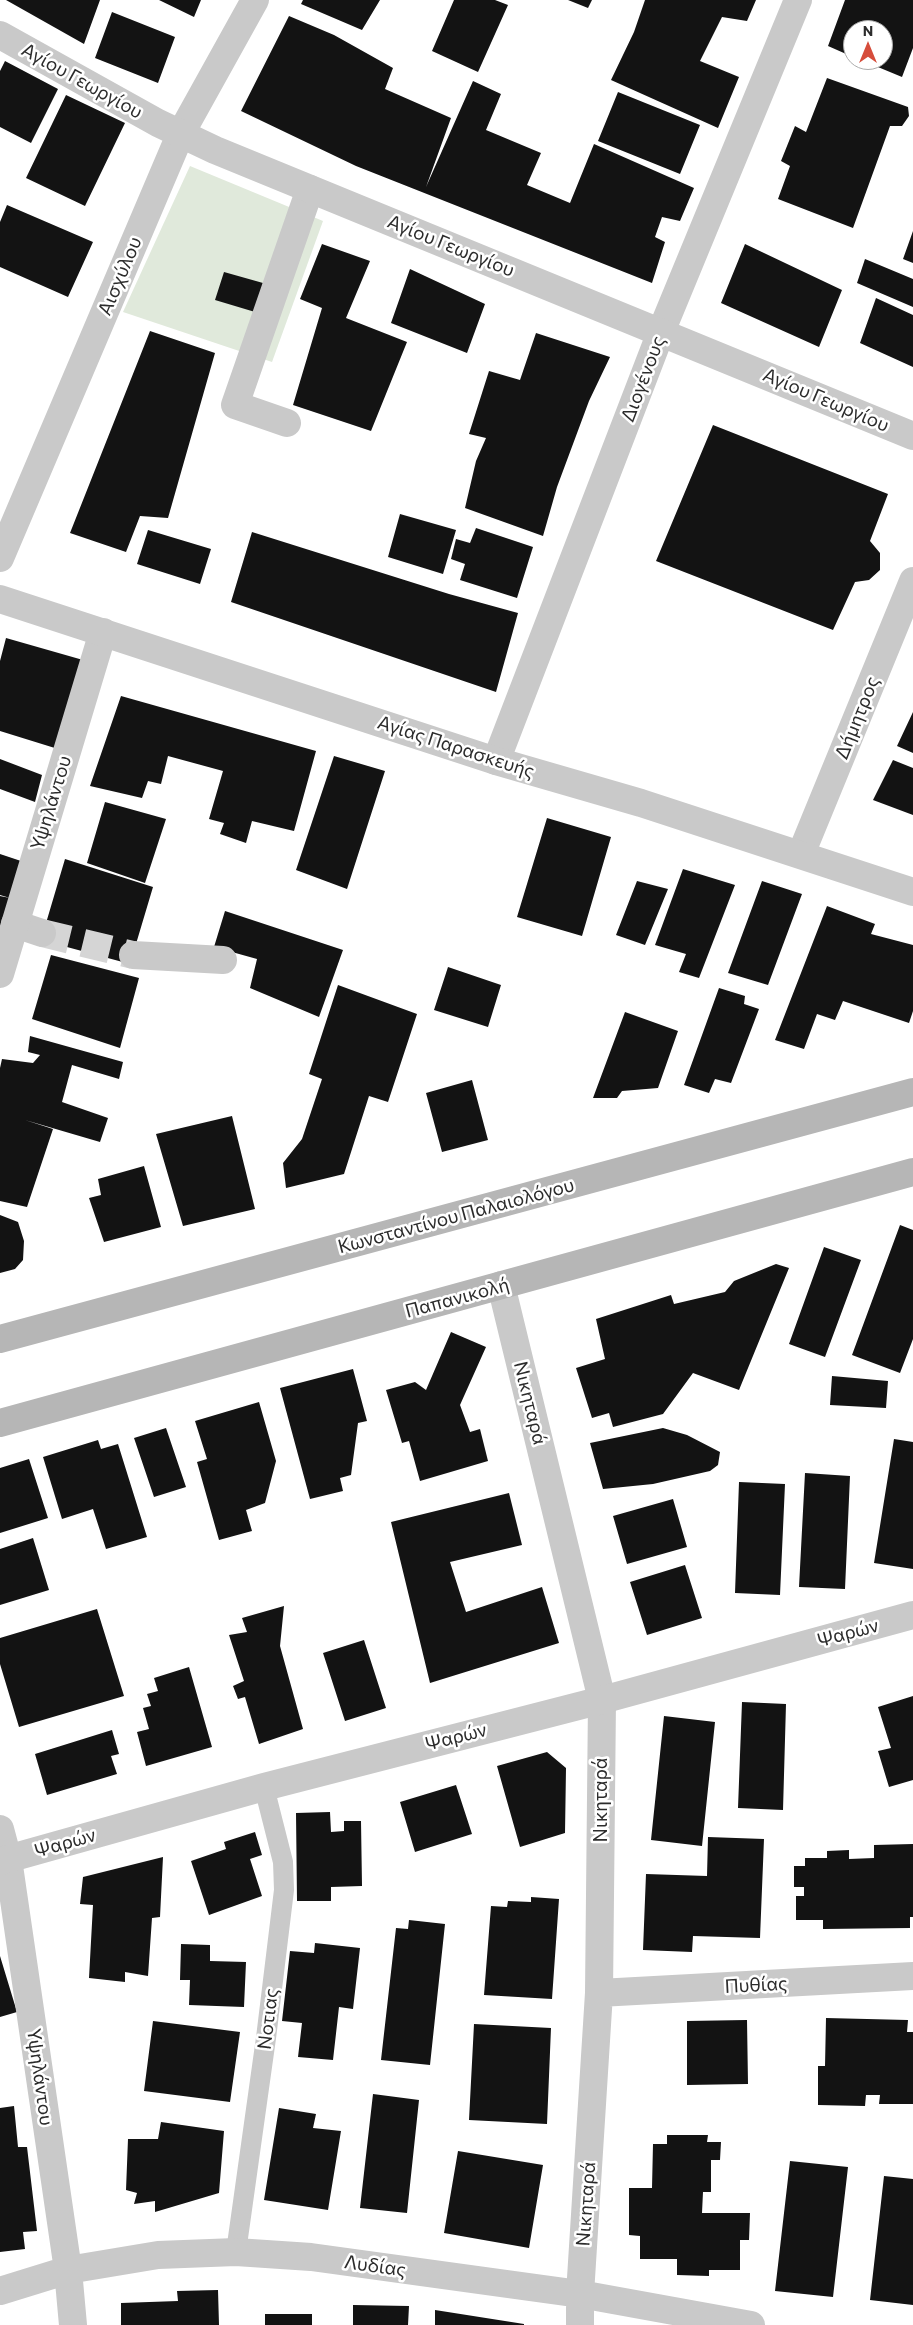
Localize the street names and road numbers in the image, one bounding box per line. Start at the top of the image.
street label: Αγίου Γεωργίου [17,38,147,124]
street label: Αγίου Γεωργίου [384,210,518,282]
street label: Αισχύλου [93,233,147,319]
street label: Διογένους [616,333,670,425]
street label: Αγίου Γεωργίου [759,363,893,437]
street label: Δήμητρος [830,673,884,763]
street label: Αγίας Παρασκευής [375,711,537,783]
street label: Υψηλάντου [26,753,76,853]
street label: Κωνσταντίνου Παλαιολόγου [335,1173,577,1259]
street label: Παπανικολή [403,1273,511,1323]
street label: Νικηταρά [509,1359,551,1447]
street label: Ψαρών [815,1614,881,1652]
street label: Ψαρών [423,1718,489,1756]
street label: Νικηταρά [590,1758,612,1842]
street label: Ψαρών [32,1823,98,1863]
street label: Πυθίας [724,1972,788,1998]
street label: Νοτιας [253,1987,283,2051]
street label: Υψηλάντου [22,2027,58,2127]
street label: Νικηταρά [572,2161,600,2247]
street label: Λυδίας [343,2250,407,2282]

